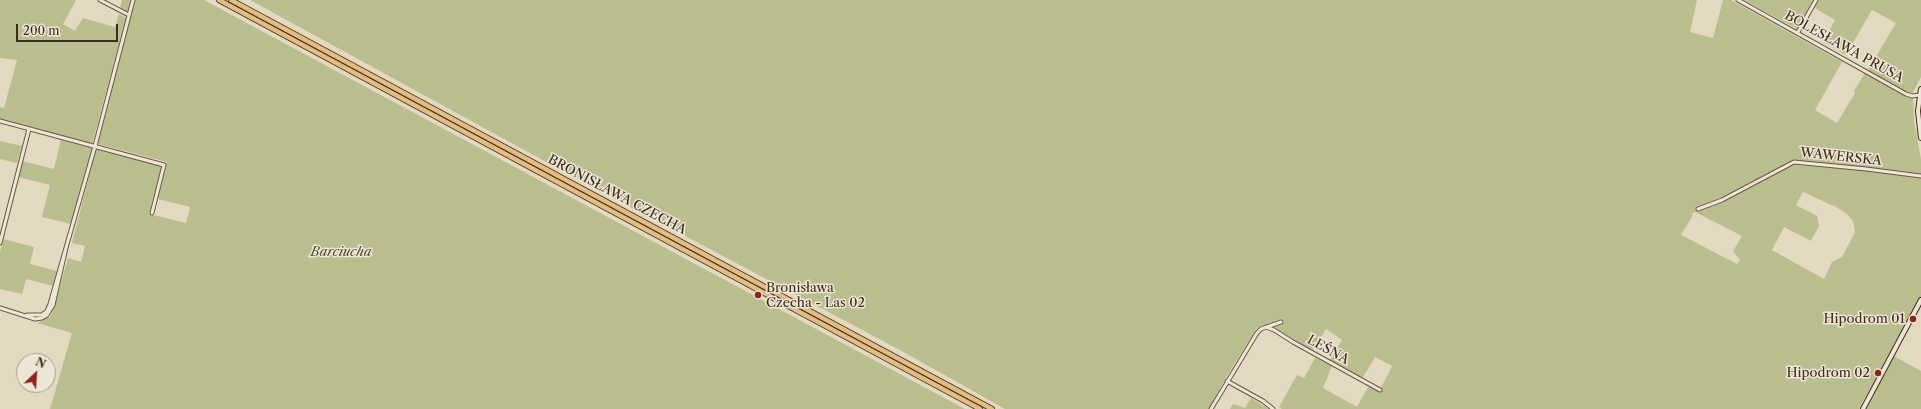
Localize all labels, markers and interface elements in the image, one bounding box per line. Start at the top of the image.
street label: BOLESŁAWA PRUSA [1782,8,1906,86]
scale bar [18,16,120,42]
text: 200 m [23,23,60,38]
street label: WAWERSKA [1799,145,1883,169]
street label: BRONISŁAWA CZECHA [545,152,689,238]
park label: Barciucha [311,244,371,260]
place label: Bronisława Czecha - Las 02 [766,280,865,311]
marker: Bronisława Czecha - Las 02 [753,290,763,300]
place label: Hipodrom 01 [1823,311,1905,327]
marker: Hipodrom 01 [1908,314,1918,324]
street label: LEŚNA [1304,332,1352,368]
north arrow [16,353,56,393]
text: N [33,355,48,371]
place label: Hipodrom 02 [1786,365,1870,381]
marker: Hipodrom 02 [1873,368,1883,378]

